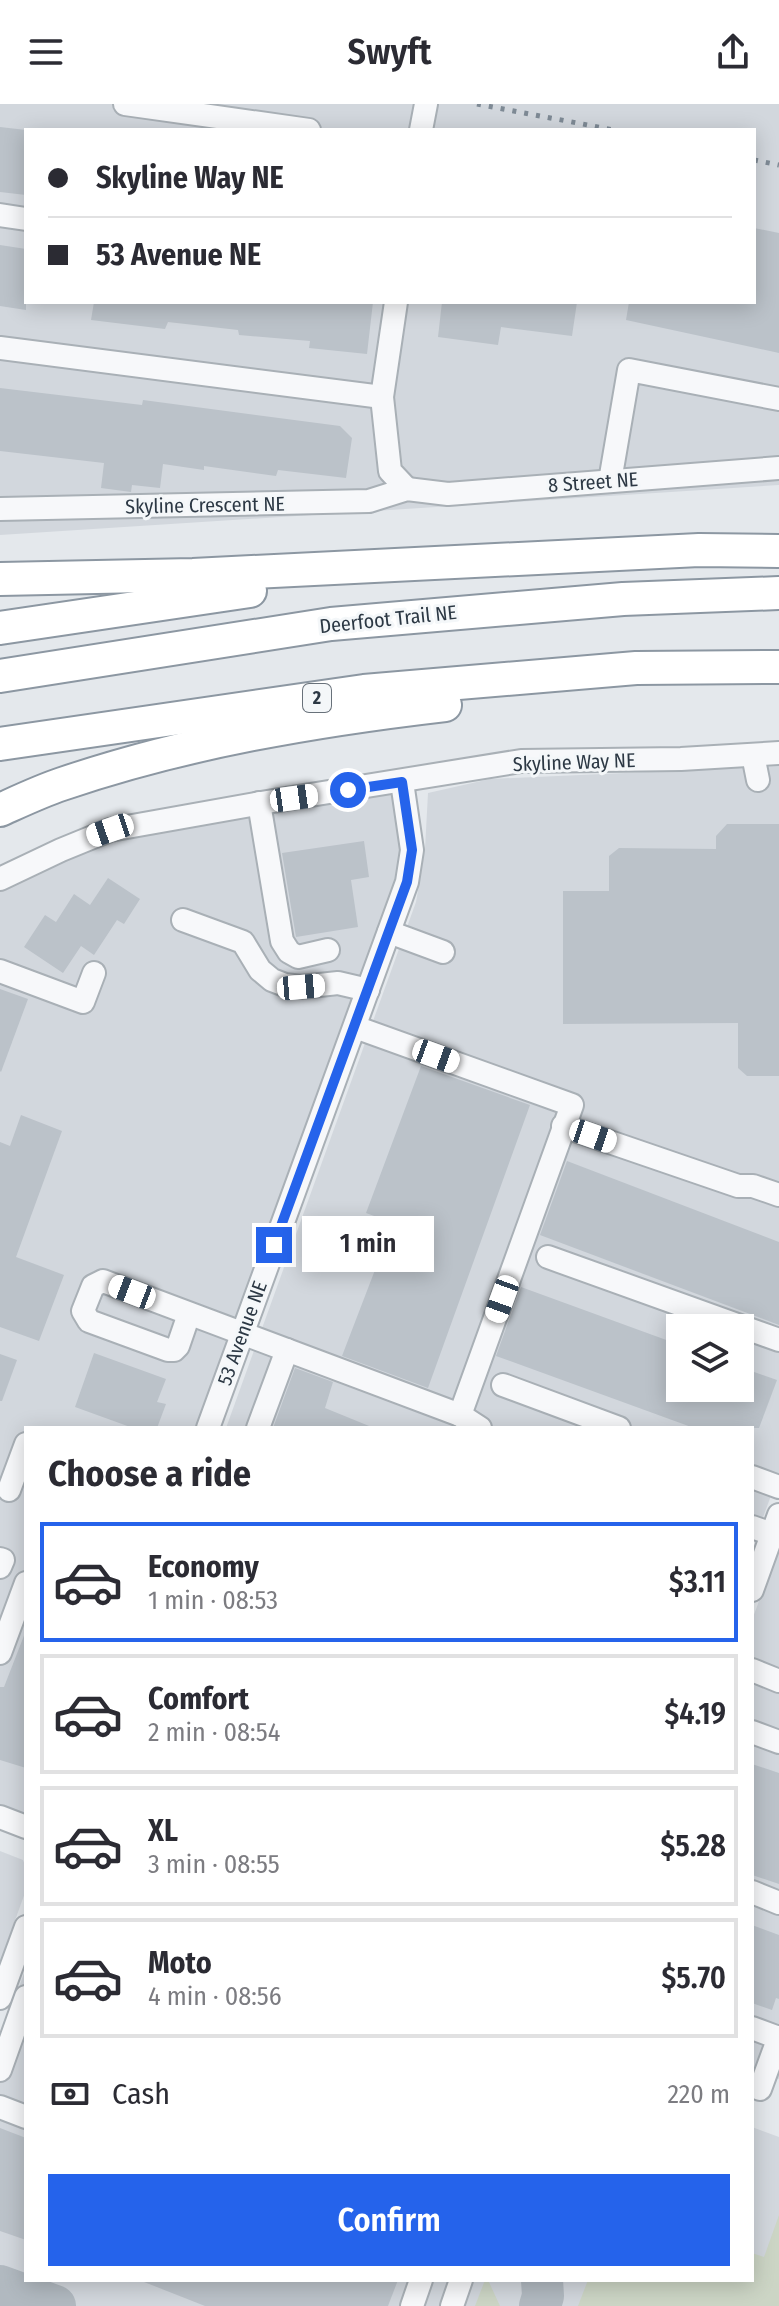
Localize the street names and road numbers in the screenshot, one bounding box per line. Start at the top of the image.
street label: 8 Street NE [547,467,639,497]
street label: Skyline Crescent NE [125,492,285,518]
street label: Deerfoot Trail NE [318,600,458,638]
road number: 2 [303,684,331,712]
street label: Skyline Way NE [512,748,636,776]
street label: 53 Avenue NE [212,1278,272,1388]

